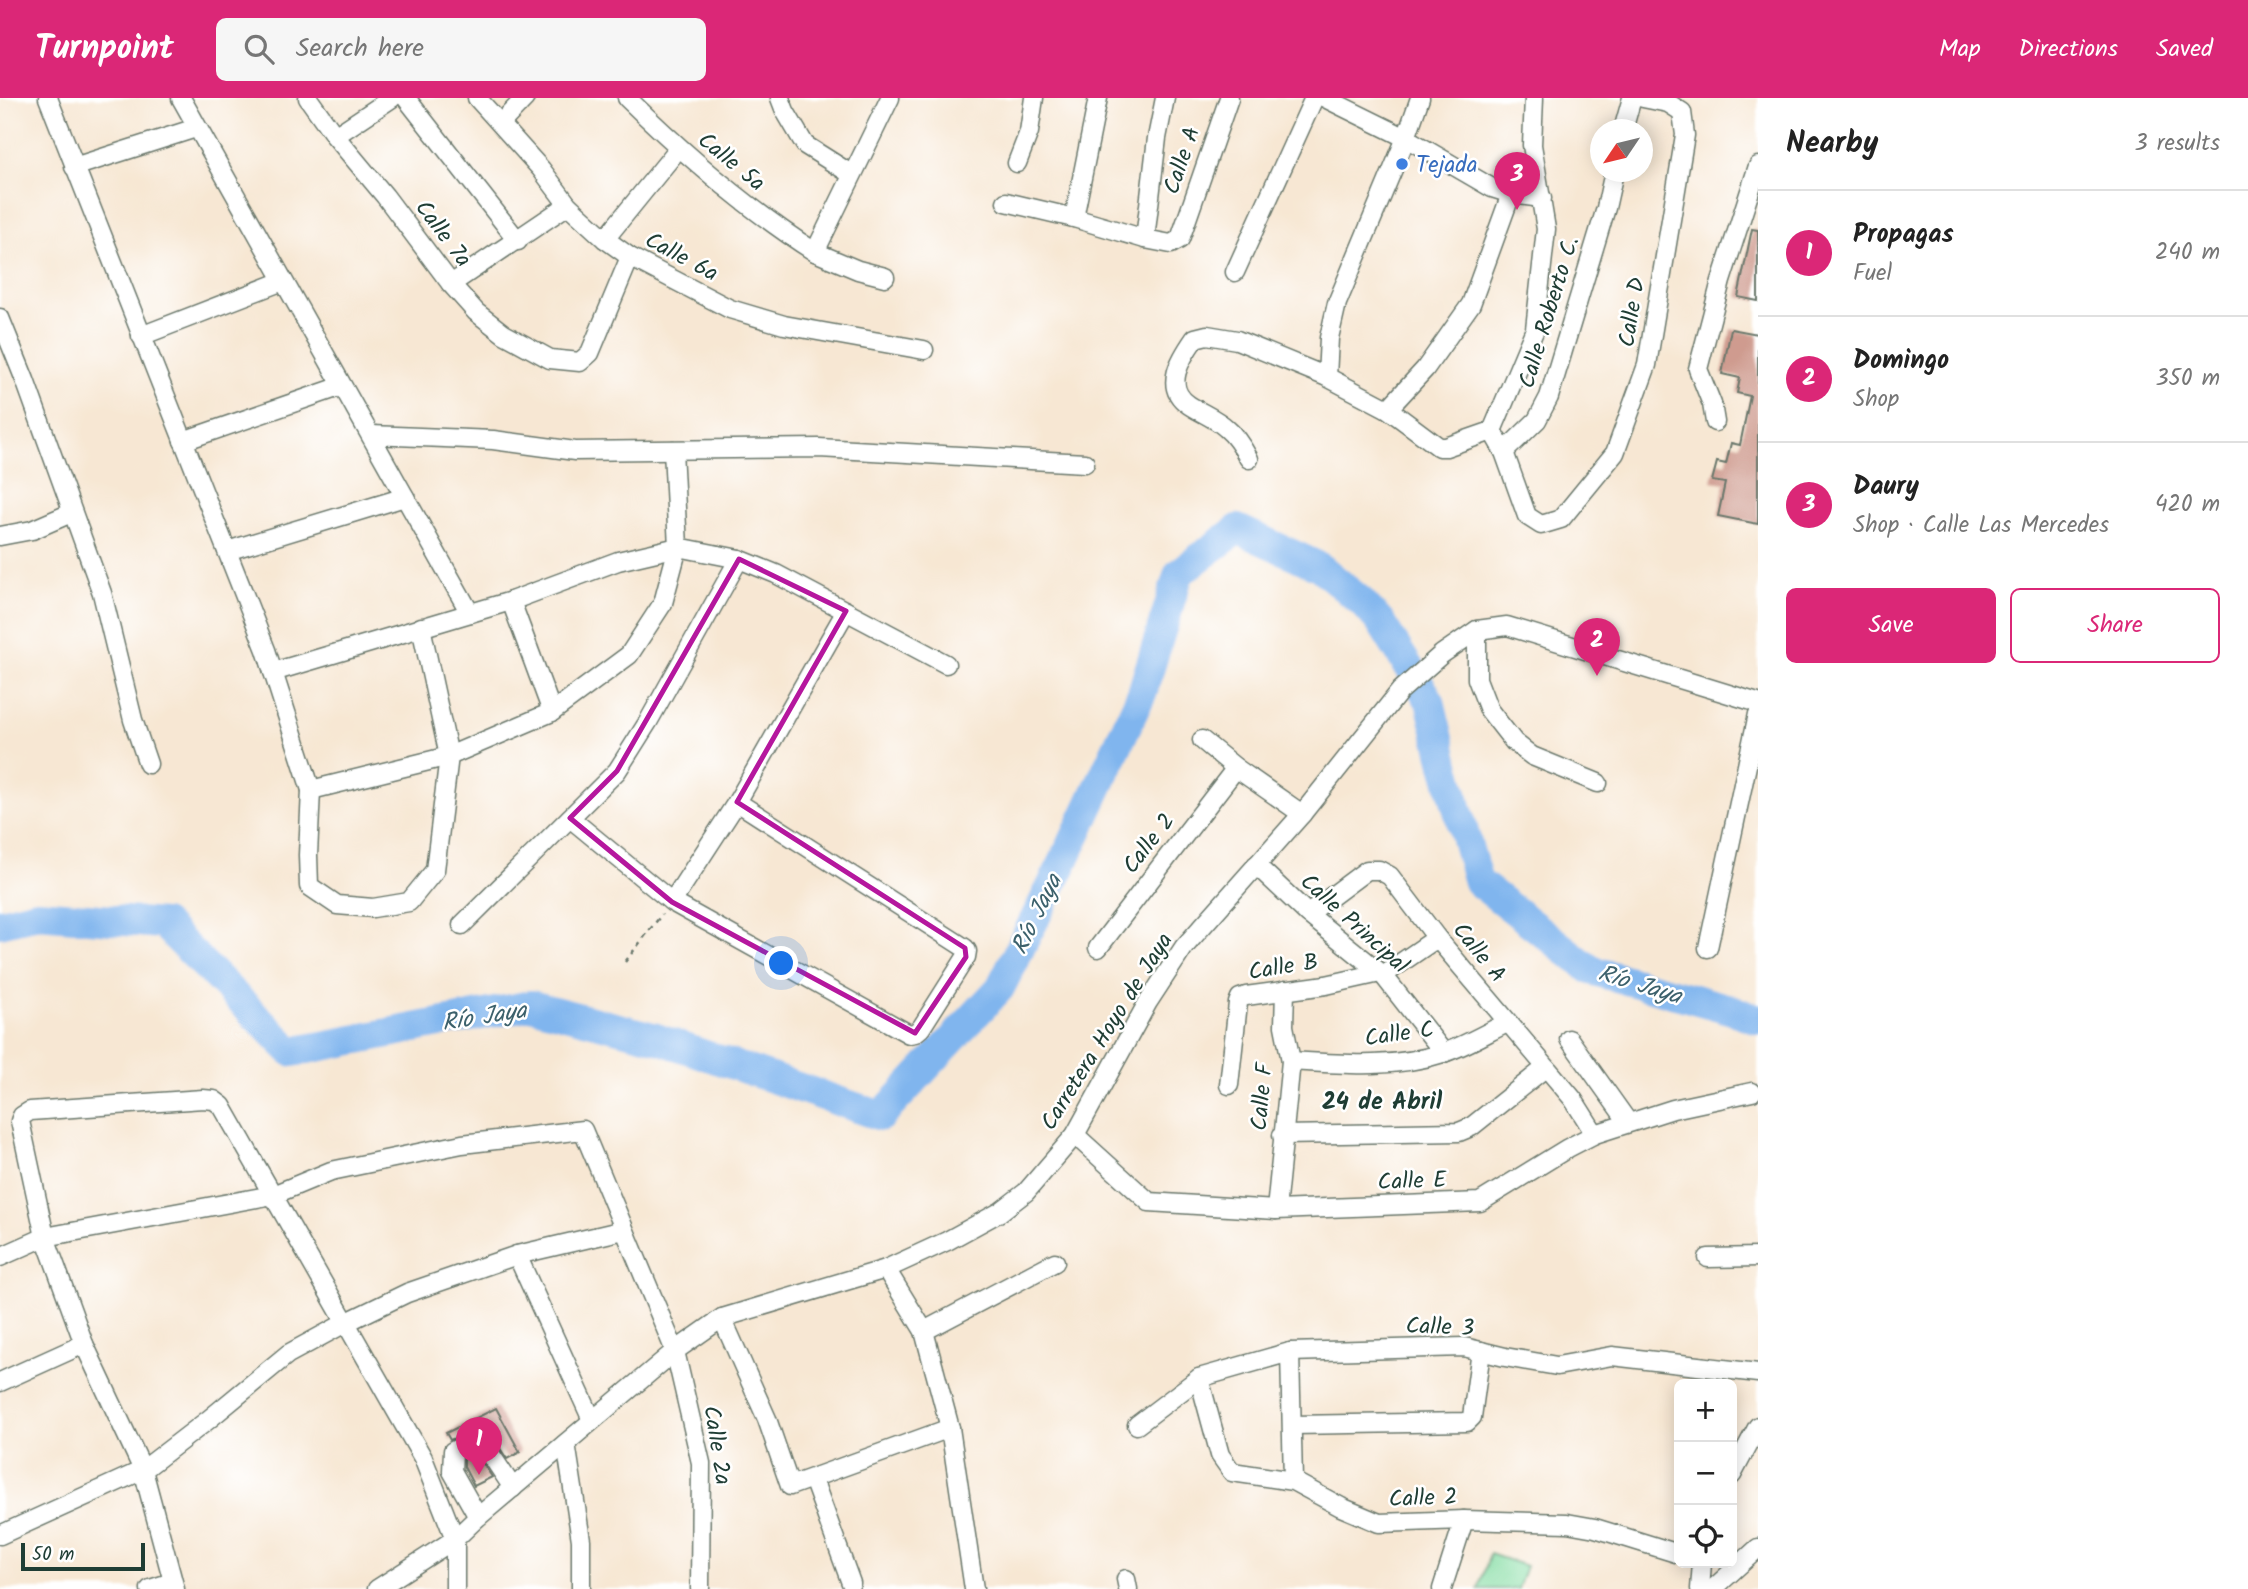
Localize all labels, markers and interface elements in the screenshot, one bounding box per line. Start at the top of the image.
search box [216,18,706,81]
text: Turnpoint [35,23,174,76]
text: Search here [296,28,424,70]
icon: search [240,30,278,68]
text: Map [1939,30,1981,69]
text: Directions [2019,30,2118,69]
text: Saved [2156,30,2213,69]
north arrow [1590,119,1653,182]
text: Nearby [1786,120,1878,168]
street label: Calle A [1155,122,1211,199]
street label: Calle 5a [689,124,773,201]
text: 3 results [2134,126,2220,162]
place label: Tejada [1416,148,1478,184]
pin: 3 [1494,152,1540,210]
marker: Tejada [1394,156,1410,172]
street label: Calle 7a [405,193,480,276]
text: Propagas [1853,214,1954,256]
street label: Calle 6a [638,223,724,292]
street label: Calle Roberto C. [1510,232,1590,393]
text: 1 [1806,235,1812,271]
text: 240 m [2155,235,2220,271]
text: Fuel [1853,256,1892,292]
street label: Calle D [1610,275,1656,350]
text: Domingo [1853,340,1949,382]
text: 2 [1802,361,1816,397]
text: 350 m [2155,361,2220,397]
text: Shop [1853,382,1899,418]
text: Daury [1853,466,1919,508]
text: 3 [1803,487,1815,523]
text: 420 m [2155,487,2220,523]
text: Shop · Calle Las Mercedes [1853,508,2109,544]
button: Save [1786,588,1996,663]
button: Share [2010,588,2220,663]
pin: 2 [1574,618,1620,676]
street label: Calle 2 [1114,806,1185,882]
street label: Calle Principal [1291,865,1417,984]
water label: Río Jaya [1001,866,1074,962]
street label: Calle A [1443,915,1514,992]
street label: Carretera Hoyo de Jaya [1032,926,1183,1138]
street label: Calle B [1246,945,1321,991]
your location [764,946,798,980]
water label: Río Jaya [1593,954,1688,1017]
water label: Río Jaya [439,991,531,1043]
street label: Calle C [1363,1012,1436,1058]
street label: Calle F [1242,1060,1284,1132]
district label: 24 de Abril [1322,1083,1443,1122]
street label: Calle E [1377,1163,1448,1201]
street label: Calle 3 [1405,1309,1475,1347]
map controls [1674,1379,1737,1568]
button: + [1674,1379,1737,1442]
street label: Calle 2a [692,1403,740,1487]
pin: 1 [456,1417,502,1475]
button: − [1674,1442,1737,1505]
street label: Calle 2 [1388,1480,1458,1518]
button: locate [1674,1505,1737,1568]
scale bar [21,1540,145,1572]
text: 50 m [32,1540,74,1570]

